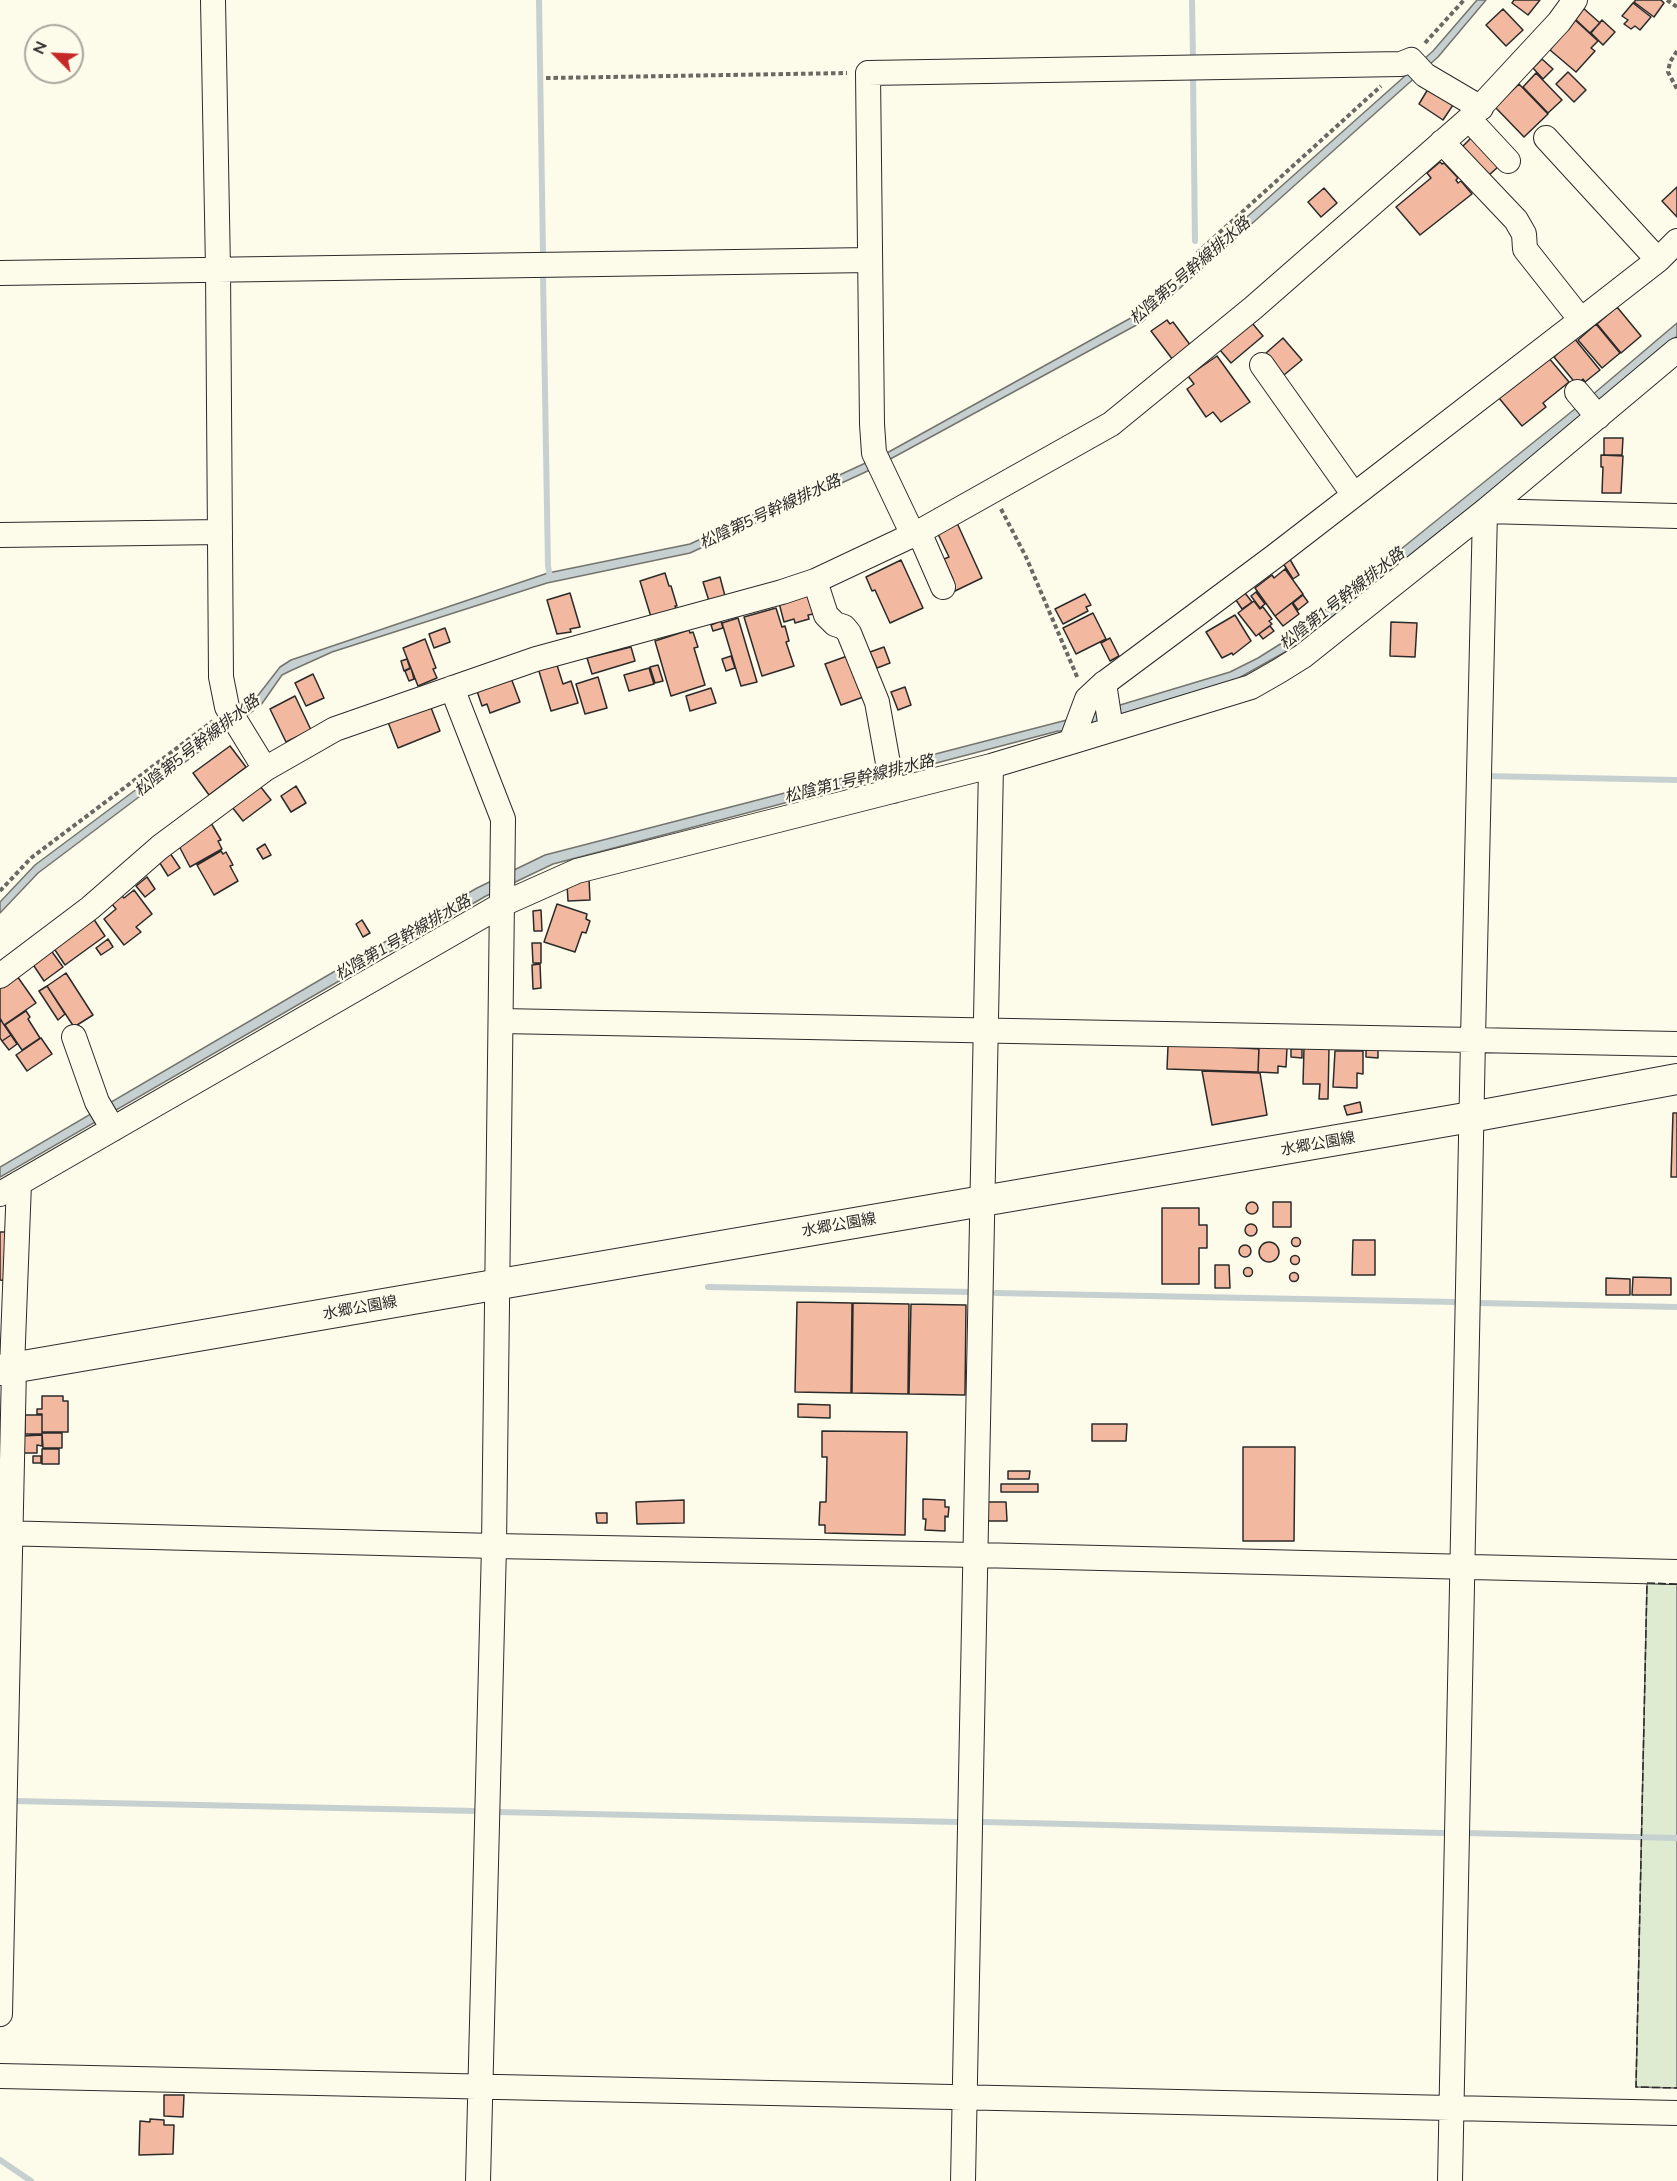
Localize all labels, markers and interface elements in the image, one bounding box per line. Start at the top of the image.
north arrow [24,24,84,84]
text: N [28,38,51,57]
water label: 松陰第5号幹線排水路 [1126,213,1254,329]
water label: 松陰第5号幹線排水路 [696,471,844,553]
water label: 松陰第1号幹線排水路 [1276,544,1408,654]
water label: 松陰第5号幹線排水路 [131,691,263,801]
water label: 松陰第1号幹線排水路 [782,751,936,807]
water label: 松陰第1号幹線排水路 [332,891,474,985]
street label: 水郷公園線 [1280,1129,1356,1159]
street label: 水郷公園線 [801,1210,877,1240]
street label: 水郷公園線 [322,1293,398,1323]

